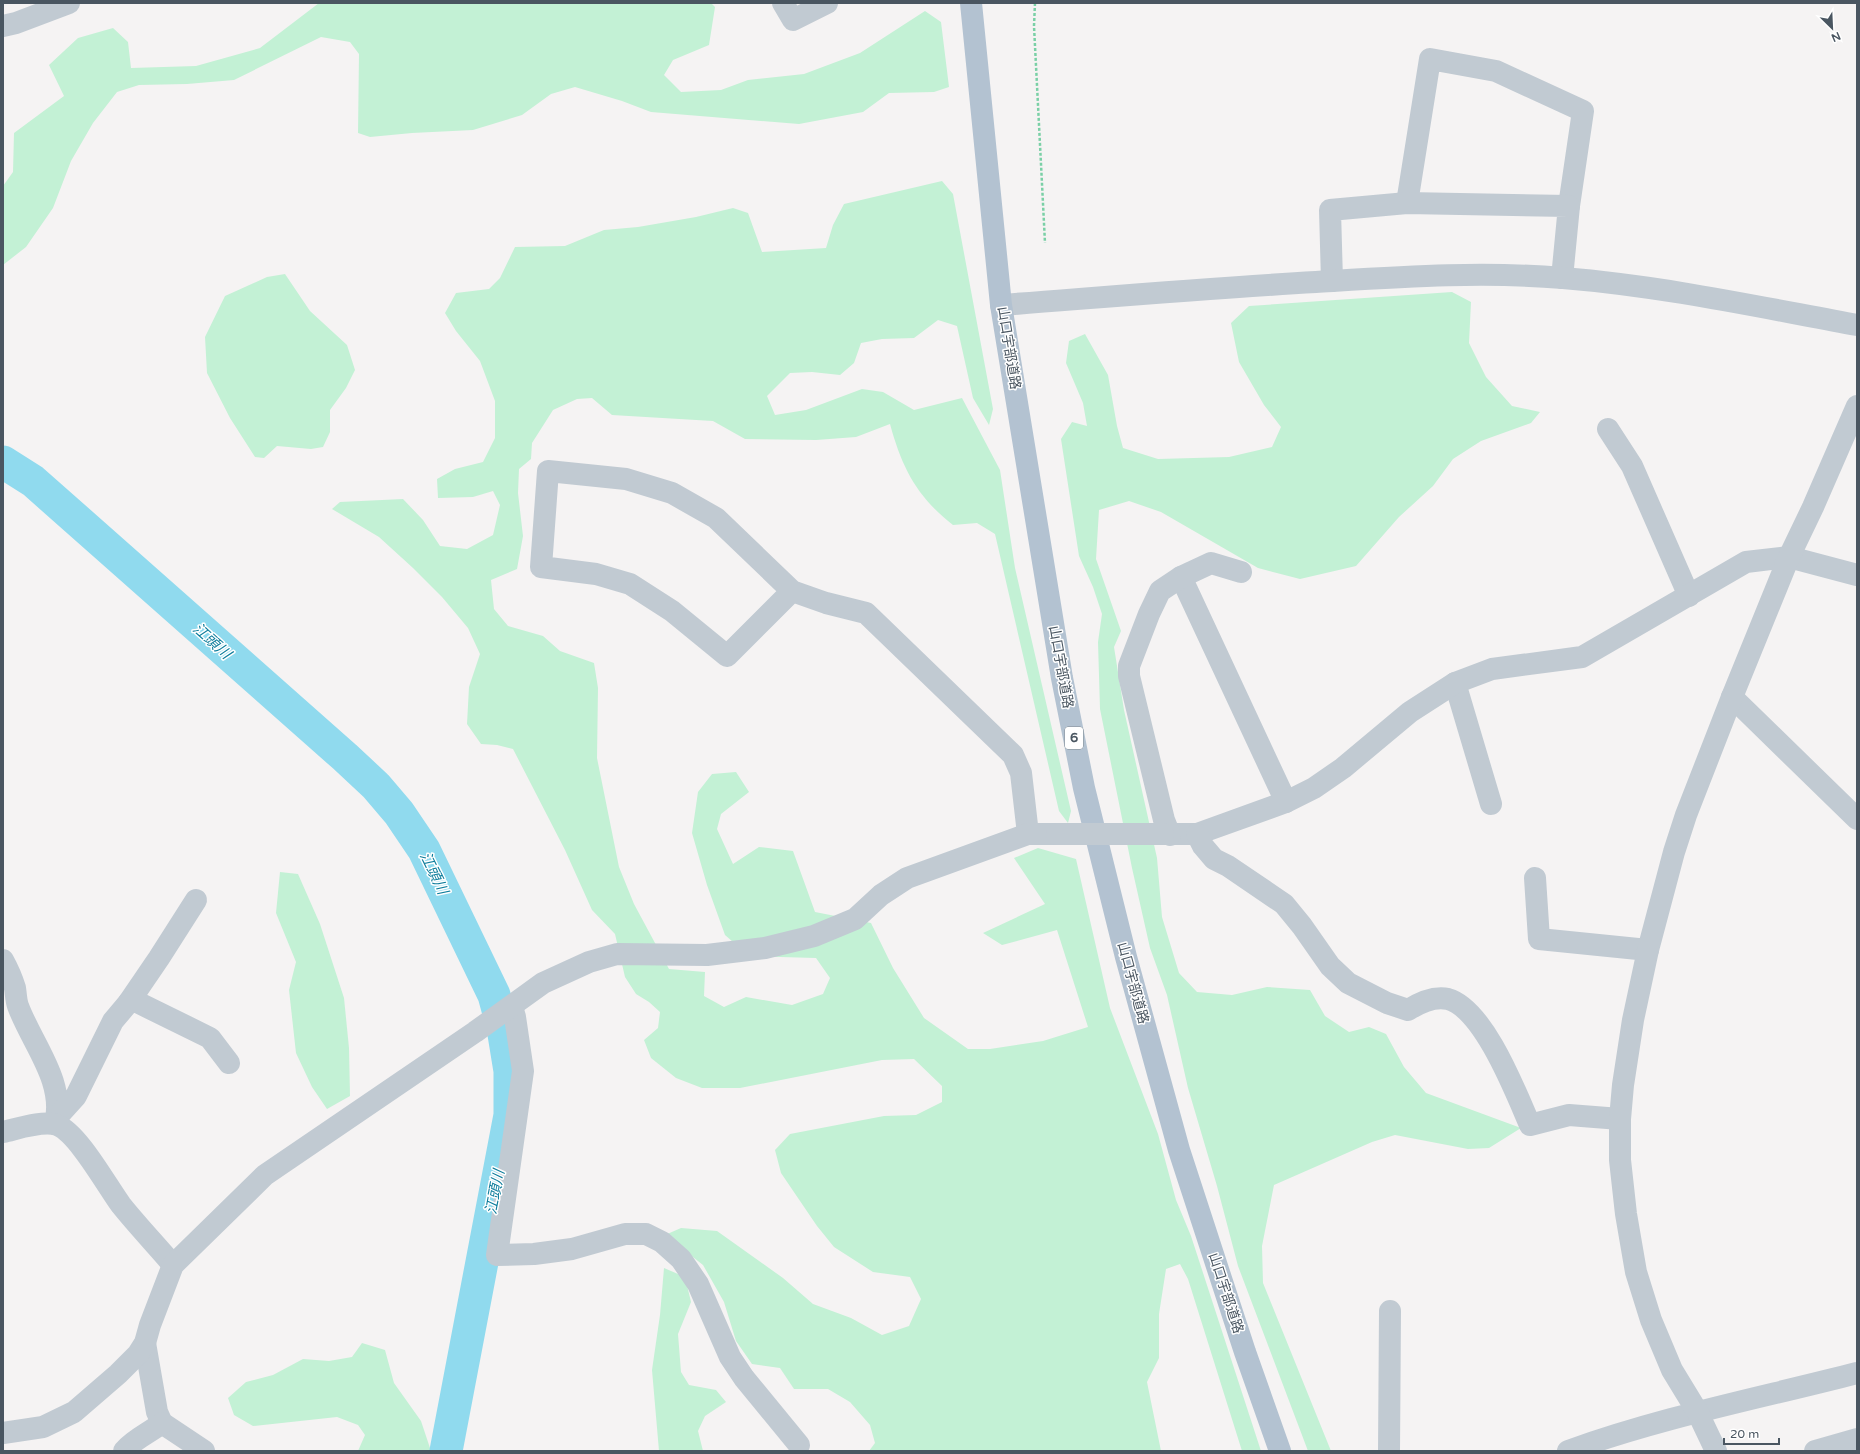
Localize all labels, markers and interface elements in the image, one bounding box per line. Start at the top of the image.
north arrow [1812,8,1852,48]
text: N [1829,29,1843,44]
street label: 山口宇部道路 [994,305,1024,391]
water label: 江頭川 [189,619,236,664]
street label: 山口宇部道路 [1045,624,1077,710]
road number: 6 [1065,727,1083,749]
water label: 江頭川 [416,849,453,899]
street label: 山口宇部道路 [1114,940,1152,1026]
water label: 江頭川 [482,1166,509,1216]
street label: 山口宇部道路 [1205,1250,1247,1336]
scale bar [1724,1420,1779,1446]
text: 20 m [1730,1427,1759,1441]

